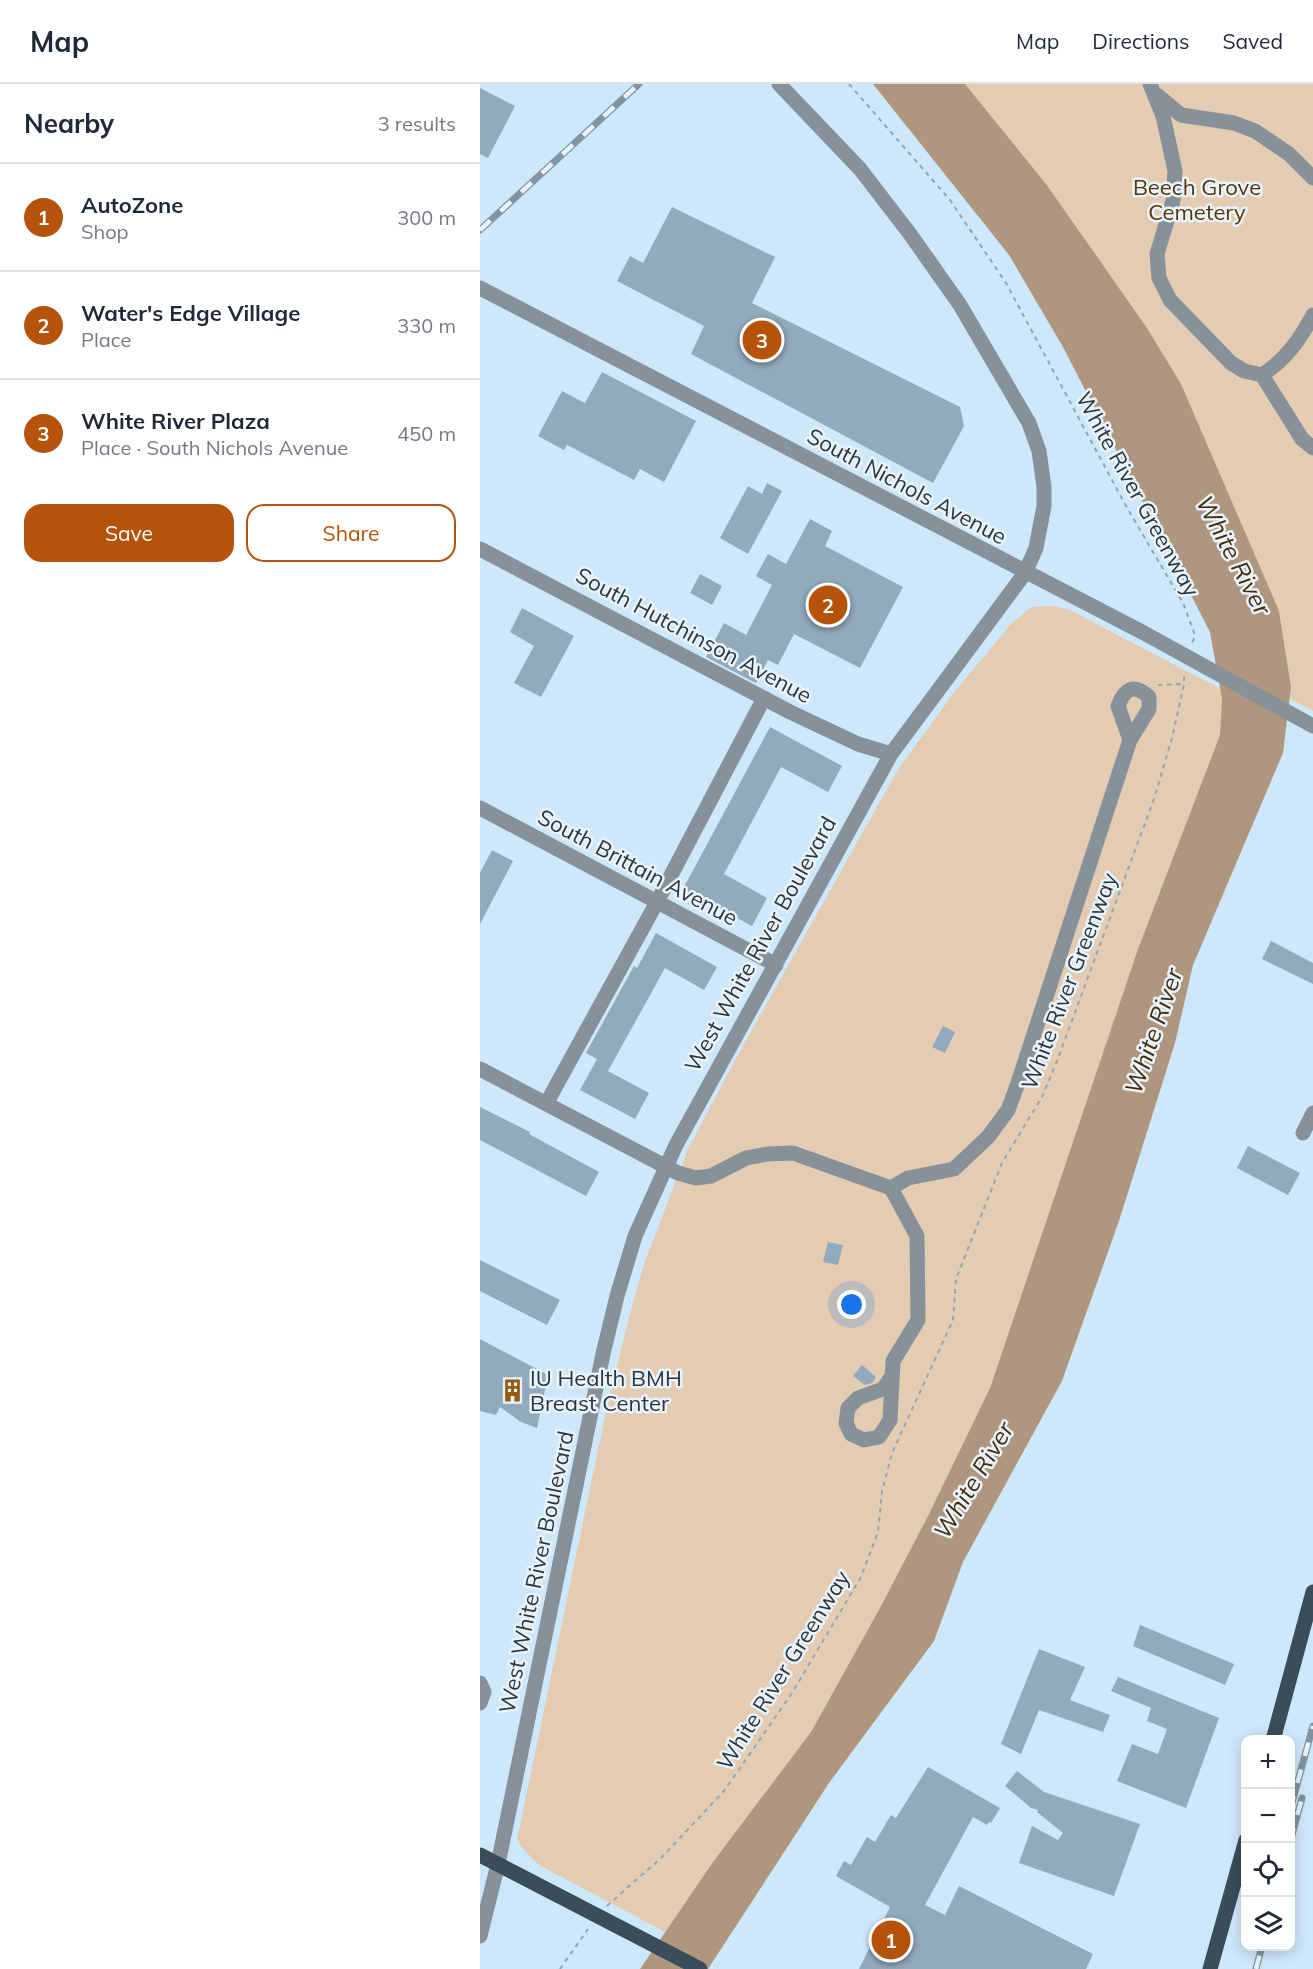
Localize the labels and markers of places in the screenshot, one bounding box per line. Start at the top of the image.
pin: 3 [742,318,782,362]
pin: 2 [808,582,848,628]
place label: IU Health BMH Breast Center [530,1364,682,1417]
building icon: IU Health BMH Breast Center [499,1378,525,1404]
pin: 1 [872,1918,910,1962]

